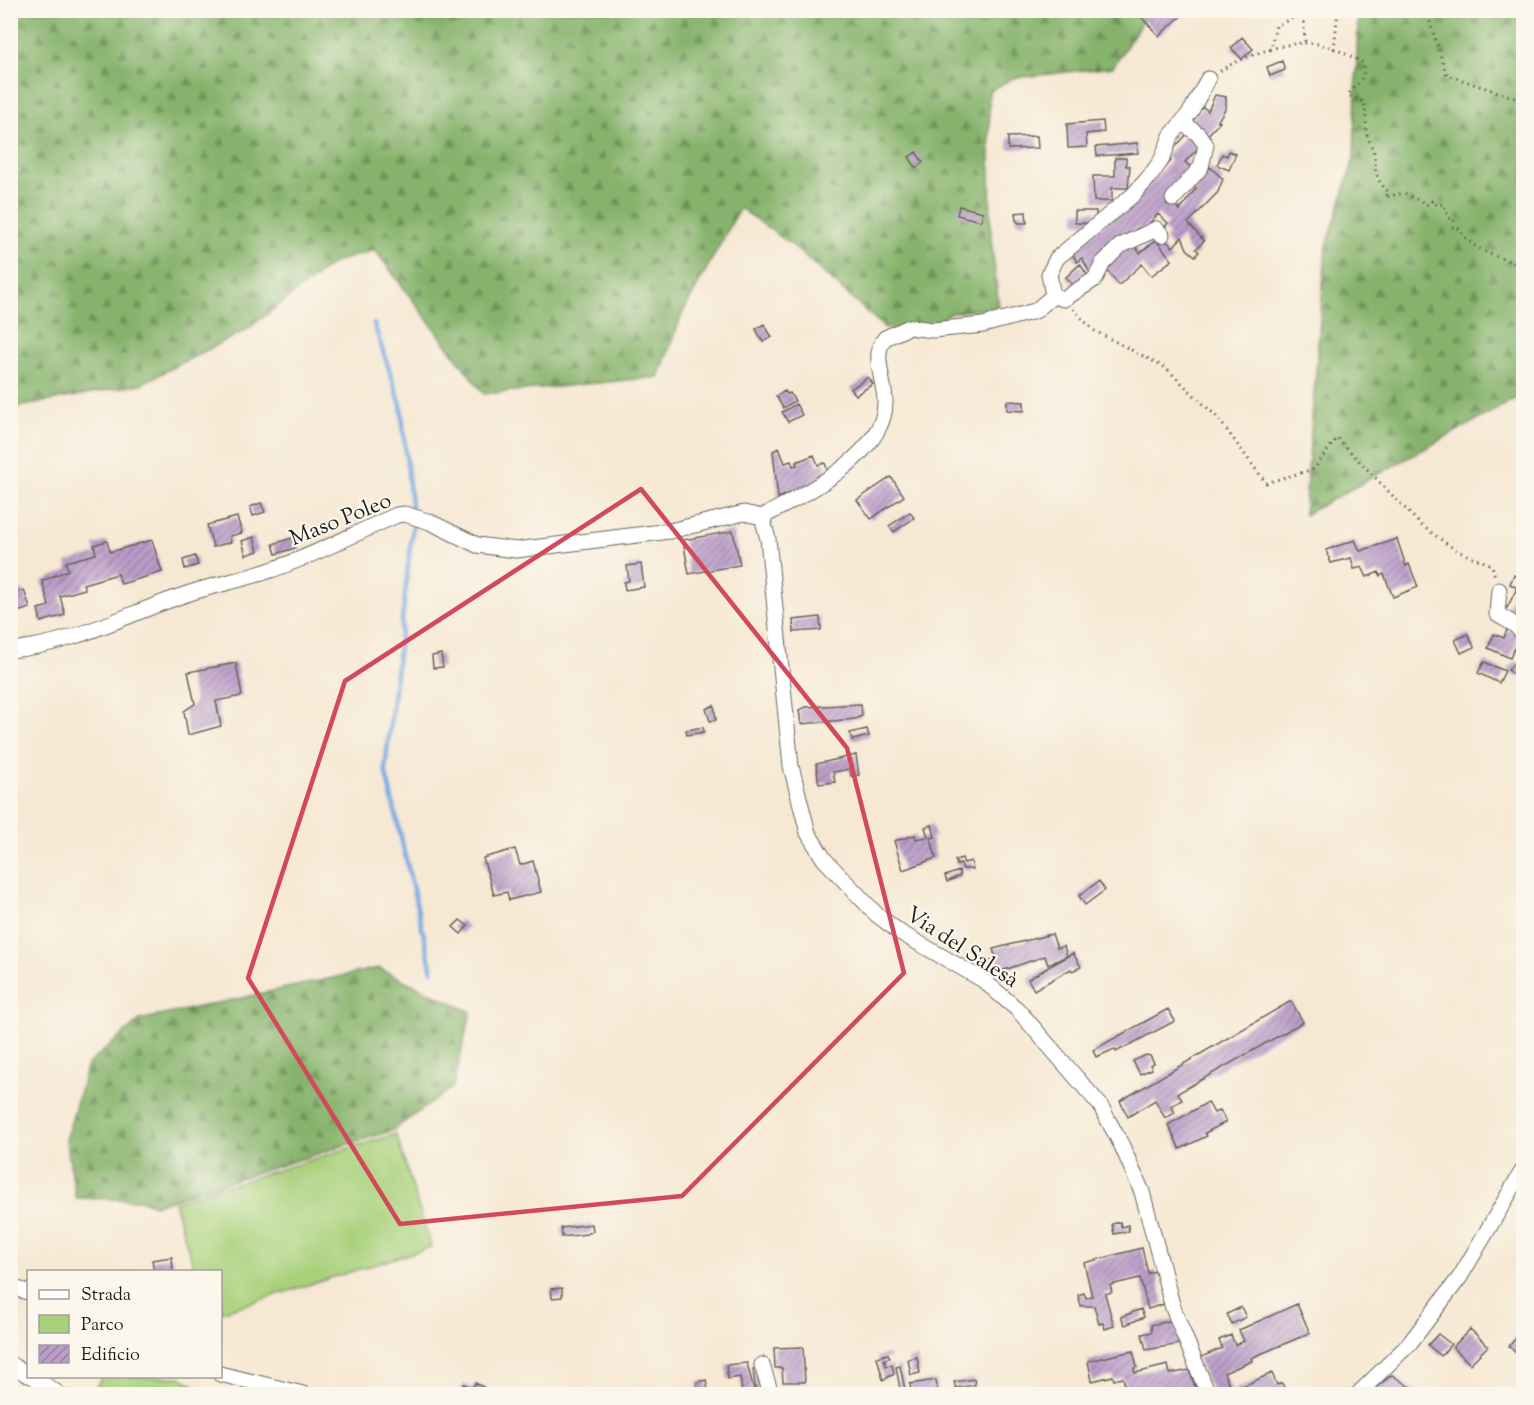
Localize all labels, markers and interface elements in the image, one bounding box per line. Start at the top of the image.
street label: Maso Poleo [285,486,397,556]
street label: Via del Salesà [899,900,1024,997]
legend [27,1270,222,1378]
text: Strada [81,1283,131,1309]
text: Parco [81,1313,124,1339]
text: Edificio [81,1343,140,1369]

